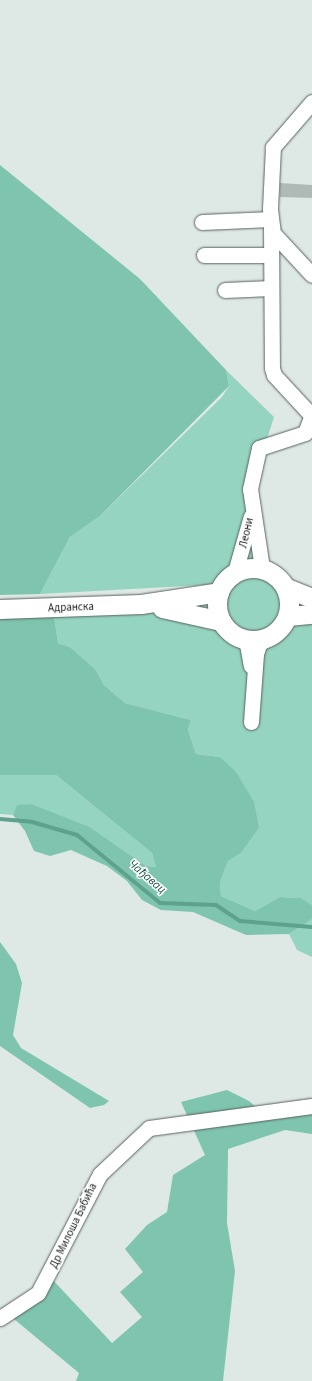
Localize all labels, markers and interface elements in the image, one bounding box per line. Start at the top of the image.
street label: Леони [237,517,257,549]
street label: Адранска [48,601,94,615]
water label: Чађавац [125,857,169,897]
street label: Др Милоша Бабића [48,1181,100,1271]

